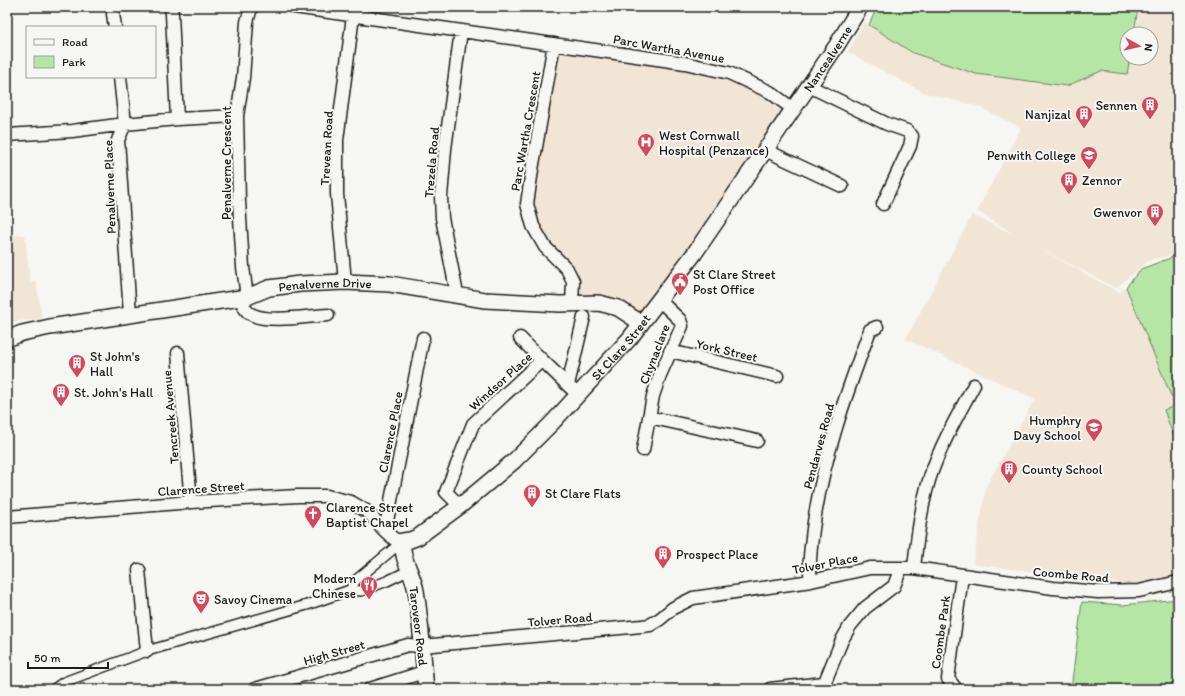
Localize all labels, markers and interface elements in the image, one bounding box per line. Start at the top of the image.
street label: Nancealverne [800,23,855,95]
legend [26,26,156,78]
north arrow [1119,26,1159,66]
street label: Parc Wartha Avenue [612,31,726,66]
text: Road [62,35,88,49]
text: N [1141,43,1155,52]
text: Park [62,55,86,69]
street label: Parc Wartha Crescent [508,70,543,192]
building icon: Sennen [1140,95,1160,120]
place label: Sennen [1096,98,1138,113]
building icon: Nanjizal [1074,104,1094,129]
street label: Penalverne Crescent [219,106,234,220]
place label: Nanjizal [1025,107,1071,122]
street label: Trevean Road [317,110,336,186]
street label: Trezela Road [421,126,442,198]
place label: West Cornwall Hospital (Penzance) [659,128,769,158]
hospital icon: West Cornwall Hospital (Penzance) [636,132,656,157]
street label: Penalverne Place [100,140,119,234]
school or university icon: Penwith College [1079,145,1099,170]
place label: Penwith College [987,148,1076,163]
building icon: Zennor [1059,170,1079,195]
place label: Zennor [1082,173,1122,188]
building icon: Gwenvor [1145,202,1165,227]
place label: Gwenvor [1093,205,1143,220]
place label: St Clare Street Post Office [693,267,776,297]
public building icon: St Clare Street Post Office [670,271,690,296]
street label: Penalverne Drive [277,275,372,295]
street label: St Clare Street [588,311,654,383]
street label: Chynaclare [636,322,673,386]
street label: York Street [695,336,759,365]
place label: St John's Hall [90,349,140,379]
street label: Windsor Place [466,349,535,414]
building icon: St John's Hall [67,353,87,378]
street label: Tencreek Avenue [159,369,182,464]
building icon: St. John's Hall [51,382,71,407]
place label: St. John's Hall [74,385,154,400]
street label: Clarence Place [375,390,406,474]
street label: Pendarves Road [800,402,837,491]
place label: Humphry Davy School [1013,413,1081,443]
school or university icon: Humphry Davy School [1084,417,1104,442]
building icon: County School [999,459,1019,484]
place label: County School [1022,462,1103,477]
street label: Clarence Street [157,478,245,499]
building icon: St Clare Flats [522,483,542,508]
place label: St Clare Flats [545,486,621,501]
place label: Clarence Street Baptist Chapel [326,500,413,530]
church icon: Clarence Street Baptist Chapel [303,504,323,529]
building icon: Prospect Place [653,544,673,569]
place label: Prospect Place [676,547,758,562]
street label: Tolver Place [791,550,859,577]
street label: Coombe Road [1032,564,1110,585]
place label: Modern Chinese [312,571,357,601]
restaurant icon: Modern Chinese [359,575,379,600]
street label: Taroveor Road [406,585,431,667]
theatre icon: Savoy Cinema [191,589,211,614]
place label: Savoy Cinema [214,592,293,607]
street label: Coombe Park [928,594,953,670]
street label: Tolver Road [527,609,593,630]
street label: High Street [302,637,367,668]
scale bar [28,644,108,670]
text: 50 m [34,651,60,665]

